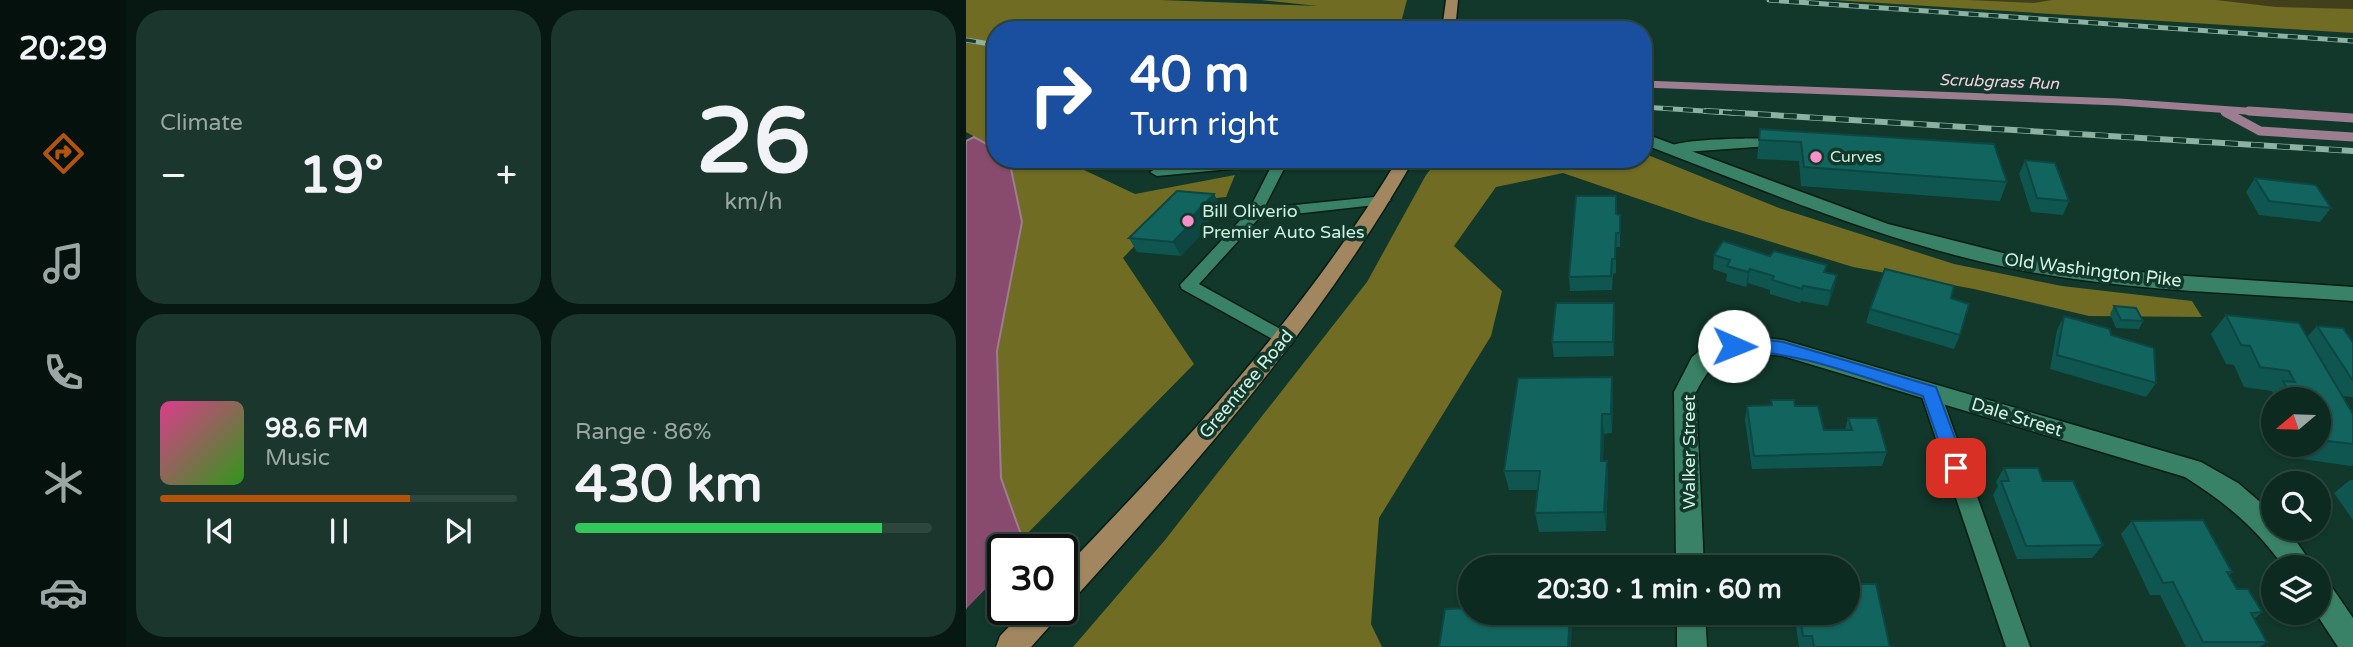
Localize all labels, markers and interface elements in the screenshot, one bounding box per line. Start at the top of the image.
text: 20:29 [19,30,107,68]
text: 40 m [1130,46,1249,105]
icon: right [1015,49,1106,140]
water label: Scrubgrass Run [1939,70,2061,94]
text: 26 [696,87,811,197]
text: Turn right [1130,106,1279,144]
text: Climate [160,109,243,137]
icon: directions [39,129,88,178]
text: 19° [299,144,384,207]
place label: Curves [1830,147,1882,167]
marker: Curves [1808,149,1824,165]
text: − [160,153,187,199]
text: + [496,153,517,199]
text: km/h [725,188,782,216]
place label: Bill Oliverio Premier Auto Sales [1202,200,1365,243]
marker: Bill Oliverio Premier Auto Sales [1180,213,1196,229]
icon: music [39,239,88,288]
street label: Old Washington Pike [2003,248,2183,292]
position arrow [1697,309,1771,383]
street label: Greentree Road [1194,325,1298,443]
icon: phone [39,348,88,397]
north arrow [2261,387,2331,457]
map controls [2261,387,2331,625]
street label: Dale Street [1969,393,2065,441]
street label: Walker Street [1678,394,1700,509]
text: 98.6 FM [265,413,368,444]
text: Range · 86% [575,418,711,446]
pin [1926,438,1986,498]
text: Music [265,444,330,472]
icon: arrive [1937,449,1975,487]
text: 430 km [575,453,763,516]
icon: climate [39,458,88,507]
button: search [2261,471,2331,541]
icon: previous [201,512,239,550]
icon: pause [320,512,358,550]
icon: next [439,512,477,550]
speed limit sign: 30 [987,534,1078,625]
button: layers [2261,555,2331,625]
icon: car [39,568,88,617]
text: 20:30 · 1 min · 60 m [1536,574,1782,605]

